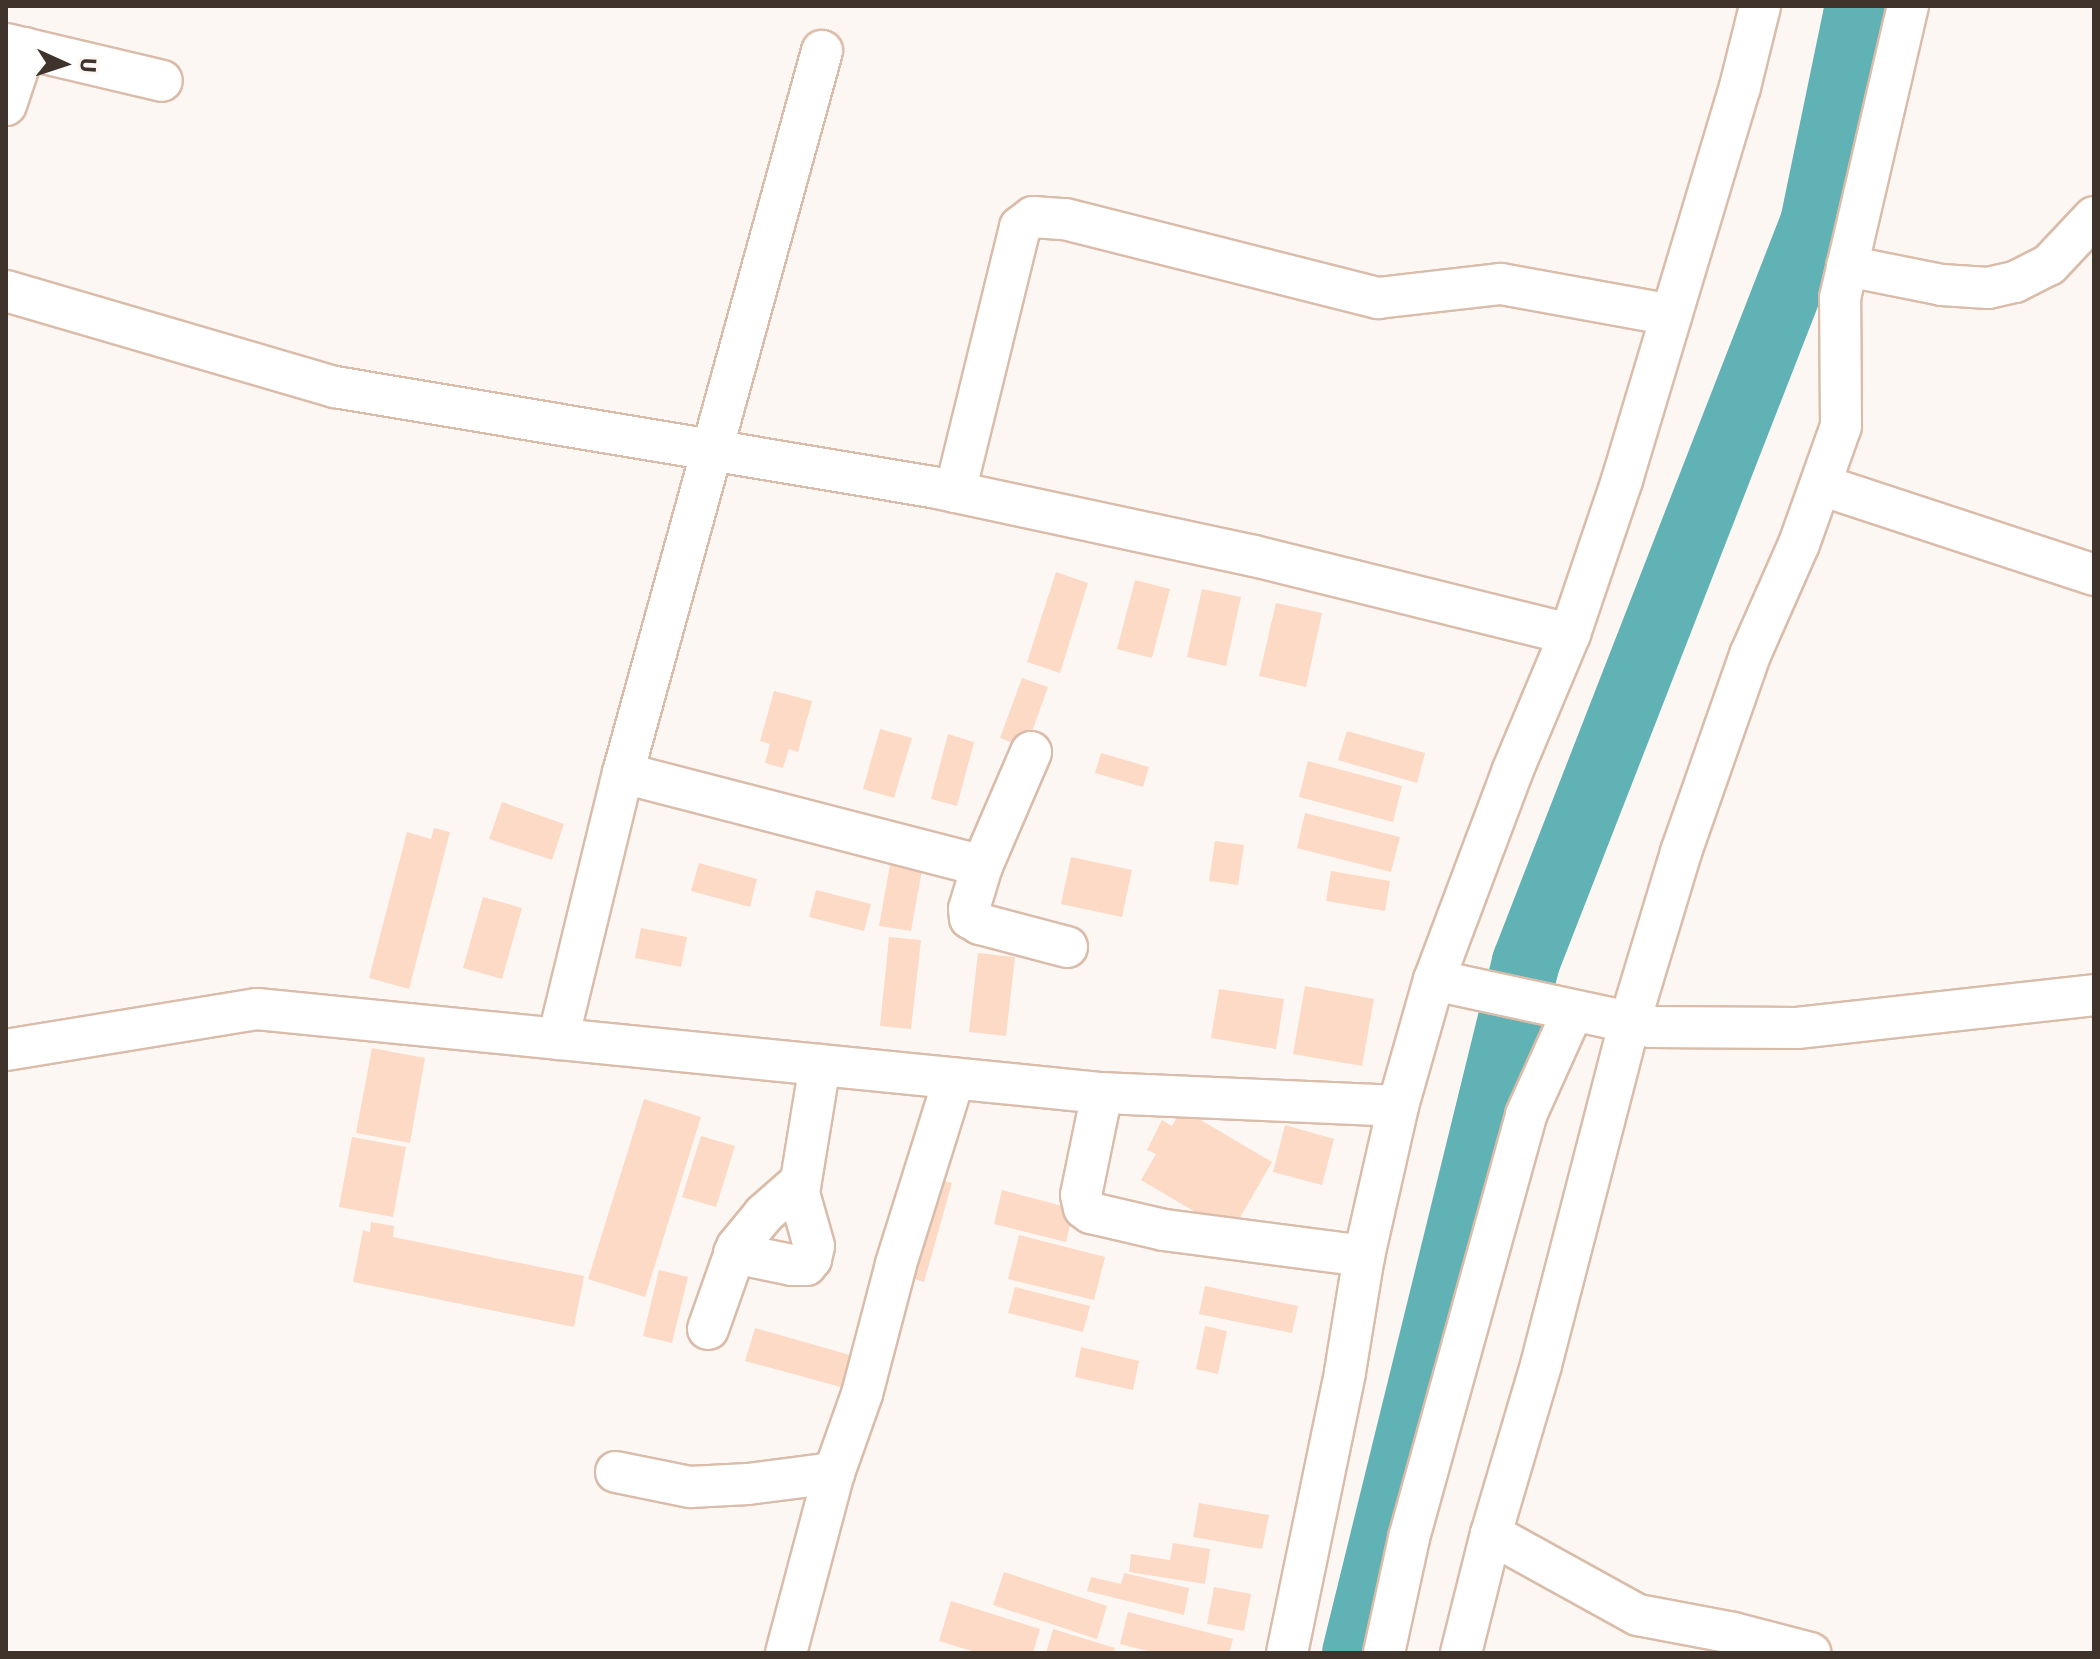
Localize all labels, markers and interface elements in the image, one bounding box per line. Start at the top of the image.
north arrow [24,24,104,104]
text: U [75,57,102,73]

